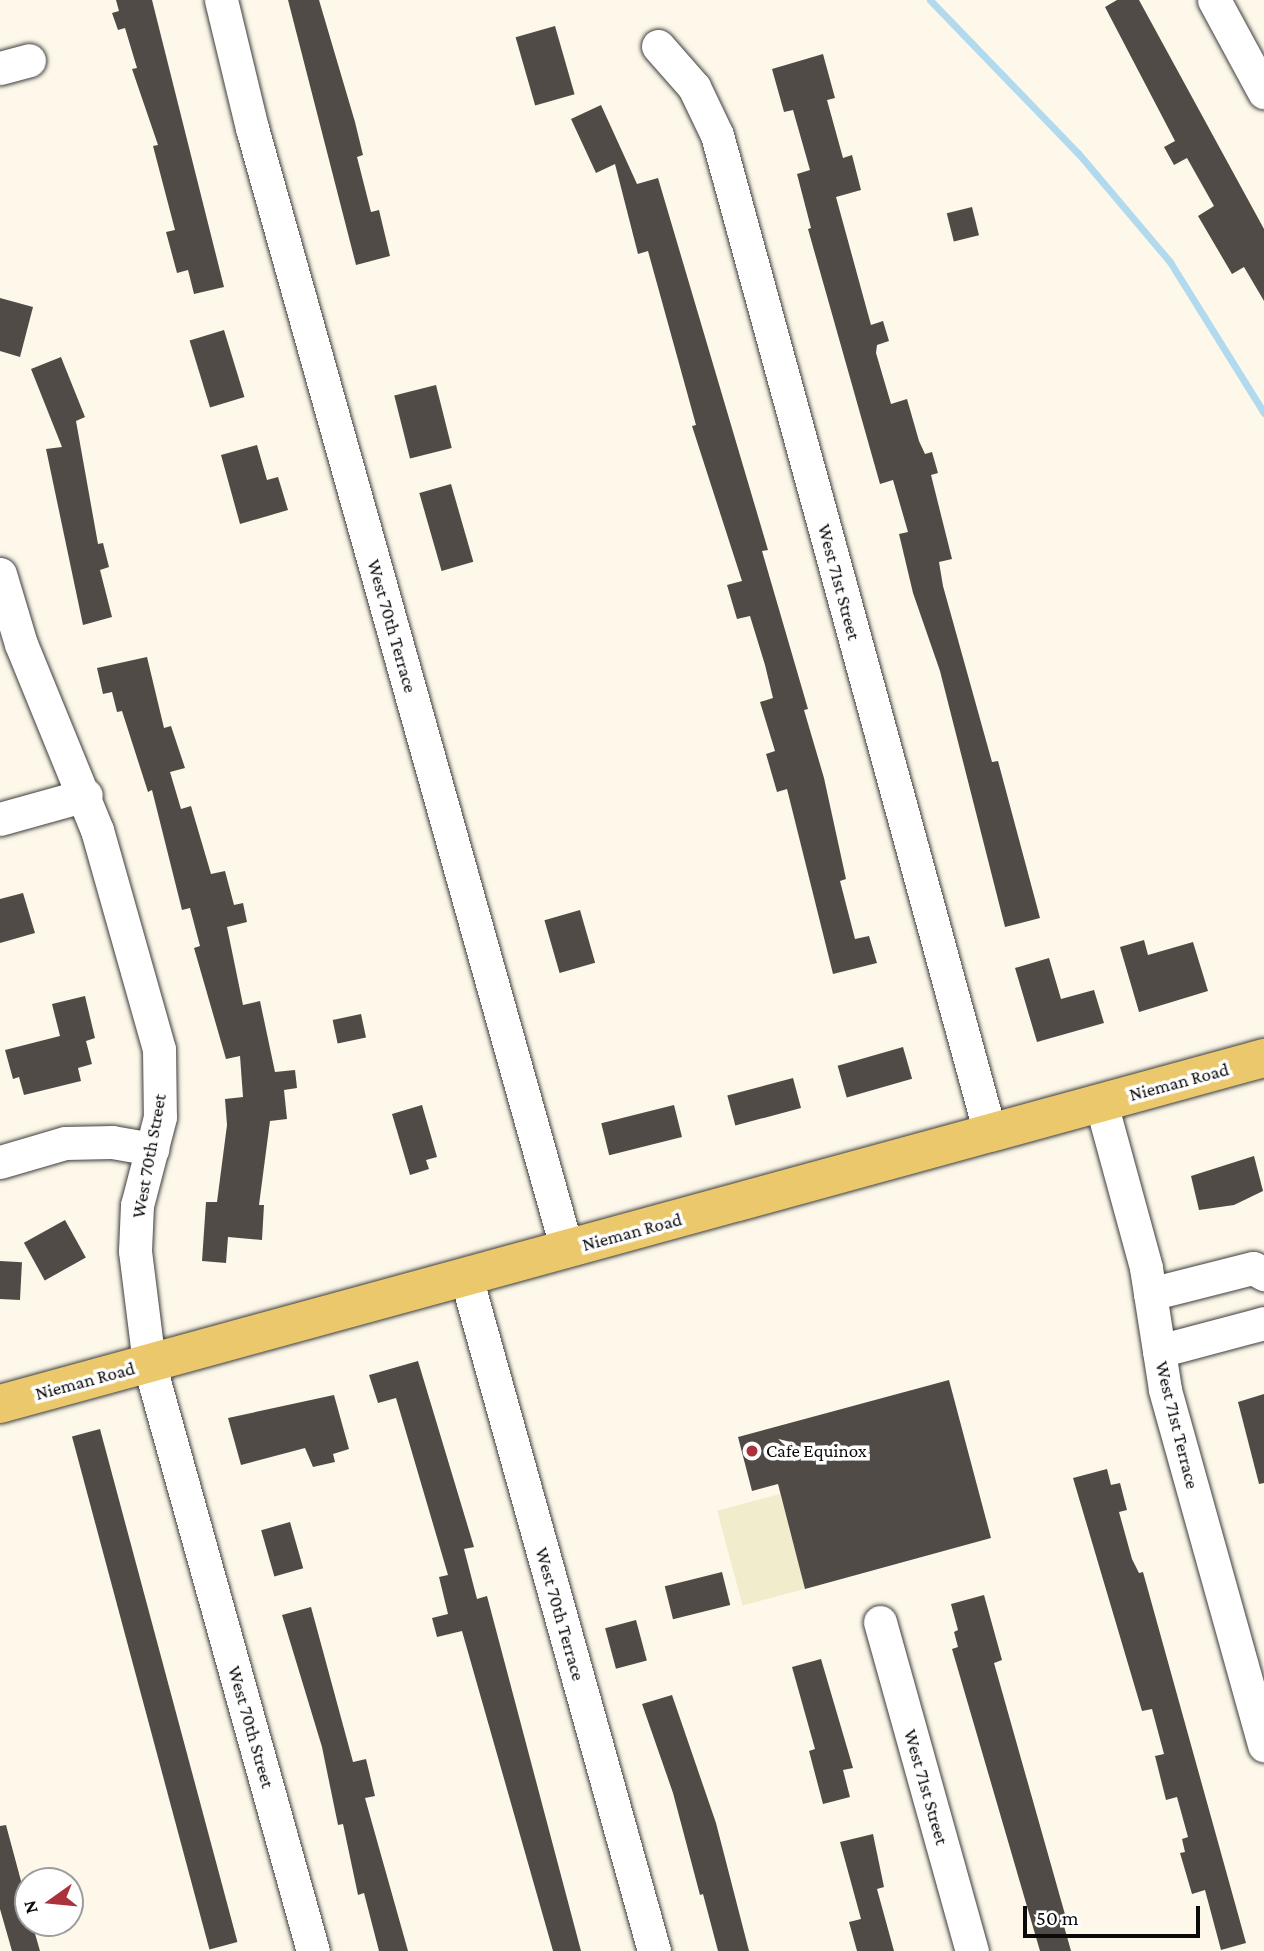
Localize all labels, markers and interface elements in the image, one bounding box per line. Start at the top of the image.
street label: West 71st Street [813,521,865,643]
street label: West 70th Terrace [362,557,422,695]
street label: Nieman Road [1127,1058,1231,1106]
street label: West 70th Street [127,1092,171,1220]
street label: Nieman Road [580,1208,684,1256]
street label: Nieman Road [33,1357,137,1405]
street label: West 71st Terrace [1150,1359,1204,1491]
place label: Cafe Equinox [766,1440,867,1462]
marker: Cafe Equinox [744,1443,760,1459]
street label: West 70th Terrace [530,1545,590,1683]
street label: West 70th Street [223,1663,279,1791]
street label: West 71st Street [899,1727,953,1847]
north arrow [14,1867,84,1937]
scale bar [1026,1892,1203,1936]
text: N [18,1898,42,1916]
text: 50 m [1036,1906,1079,1930]

